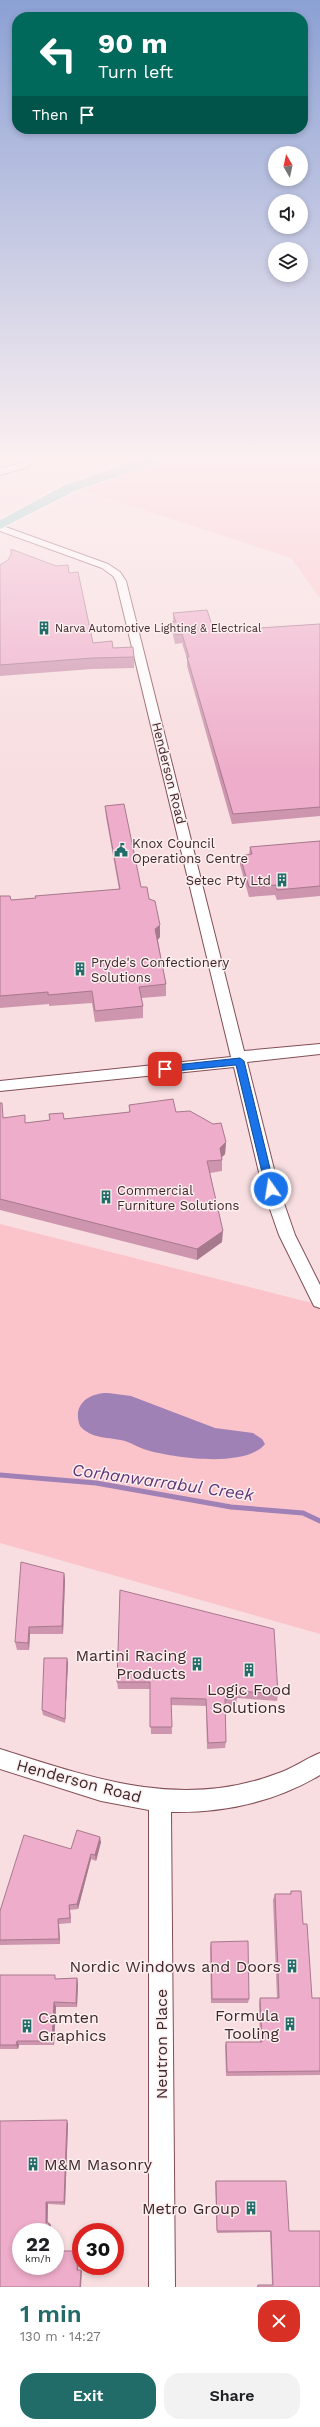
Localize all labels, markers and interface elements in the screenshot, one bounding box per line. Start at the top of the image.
text: 90 m [98,27,168,60]
icon: left [32,28,84,80]
text: Turn left [98,61,173,82]
icon: arrive [76,104,98,126]
text: Then [32,106,68,124]
north arrow [268,146,308,186]
map controls [268,146,308,282]
button: sound [268,194,308,234]
button: layers [268,242,308,282]
building icon: Narva Automotive Lighting & Electrical [36,620,52,636]
place label: Narva Automotive Lighting & Electrical [55,622,262,635]
street label: Henderson Road [149,720,189,826]
place label: Knox Council Operations Centre [132,836,248,866]
public building icon: Knox Council Operations Centre [113,842,129,858]
building icon: Setec Pty Ltd [274,872,290,888]
place label: Setec Pty Ltd [186,873,271,888]
place label: Pryde's Confectionery Solutions [91,955,229,985]
building icon: Pryde's Confectionery Solutions [72,961,88,977]
pin [148,1052,182,1086]
icon: arrive [154,1058,176,1080]
position arrow [250,1168,292,1210]
place label: Commercial Furniture Solutions [117,1183,240,1213]
building icon: Commercial Furniture Solutions [98,1189,114,1205]
water label: Corhanwarrabul Creek [71,1459,256,1505]
place label: Martini Racing Products [75,1646,186,1683]
building icon: Martini Racing Products [189,1656,205,1672]
building icon: Logic Food Solutions [241,1662,257,1678]
place label: Logic Food Solutions [207,1680,291,1717]
street label: Henderson Road [14,1755,144,1807]
place label: Nordic Windows and Doors [69,1957,281,1976]
building icon: Nordic Windows and Doors [284,1958,300,1974]
street label: Neutron Place [152,1989,171,2099]
place label: Formula Tooling [215,2006,279,2043]
place label: Camten Graphics [38,2008,107,2045]
building icon: Formula Tooling [282,2016,298,2032]
building icon: Camten Graphics [19,2018,35,2034]
place label: M&M Masonry [44,2155,153,2174]
building icon: M&M Masonry [25,2156,41,2172]
place label: Metro Group [142,2199,240,2218]
building icon: Metro Group [243,2200,259,2216]
speed limit sign: 30 [72,2223,124,2275]
text: 22 [26,2232,50,2256]
text: km/h [25,2253,51,2264]
text: 1 min [20,2300,82,2328]
button: close [258,2300,300,2342]
text: 130 m · 14:27 [20,2329,101,2344]
button: Exit [20,2373,156,2419]
button: Share [164,2373,300,2419]

